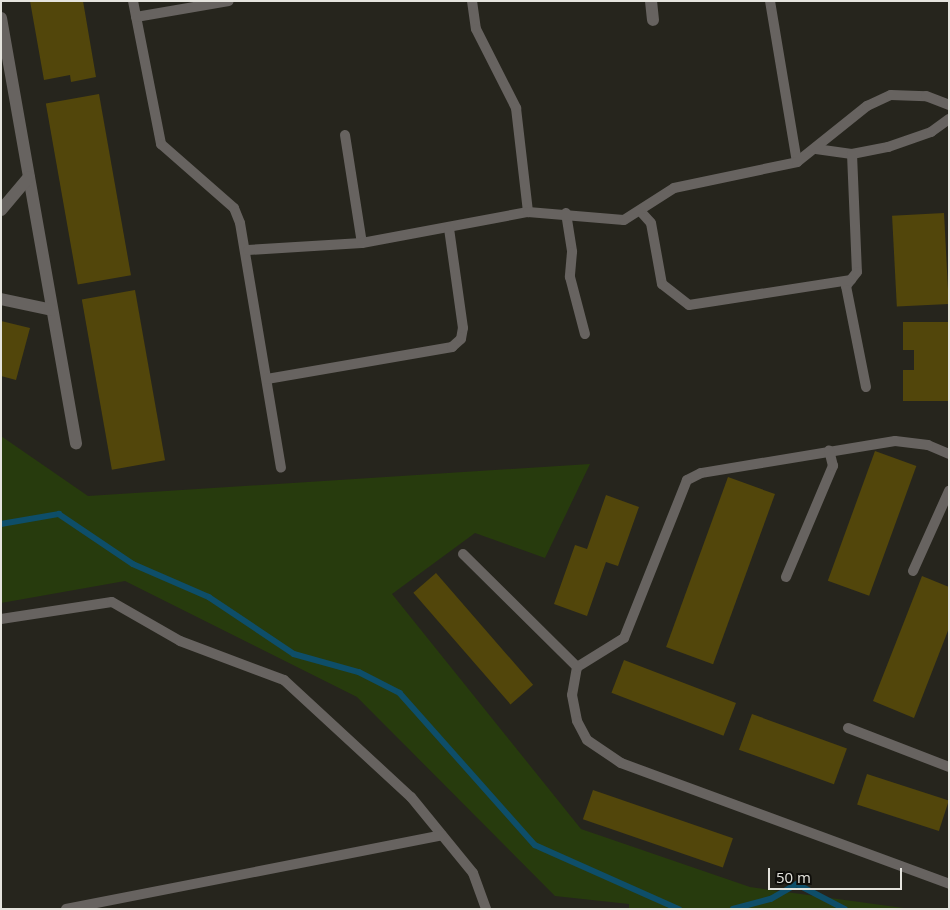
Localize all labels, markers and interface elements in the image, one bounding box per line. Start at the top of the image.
scale bar [770,858,904,890]
text: 50 m [776,867,811,887]

